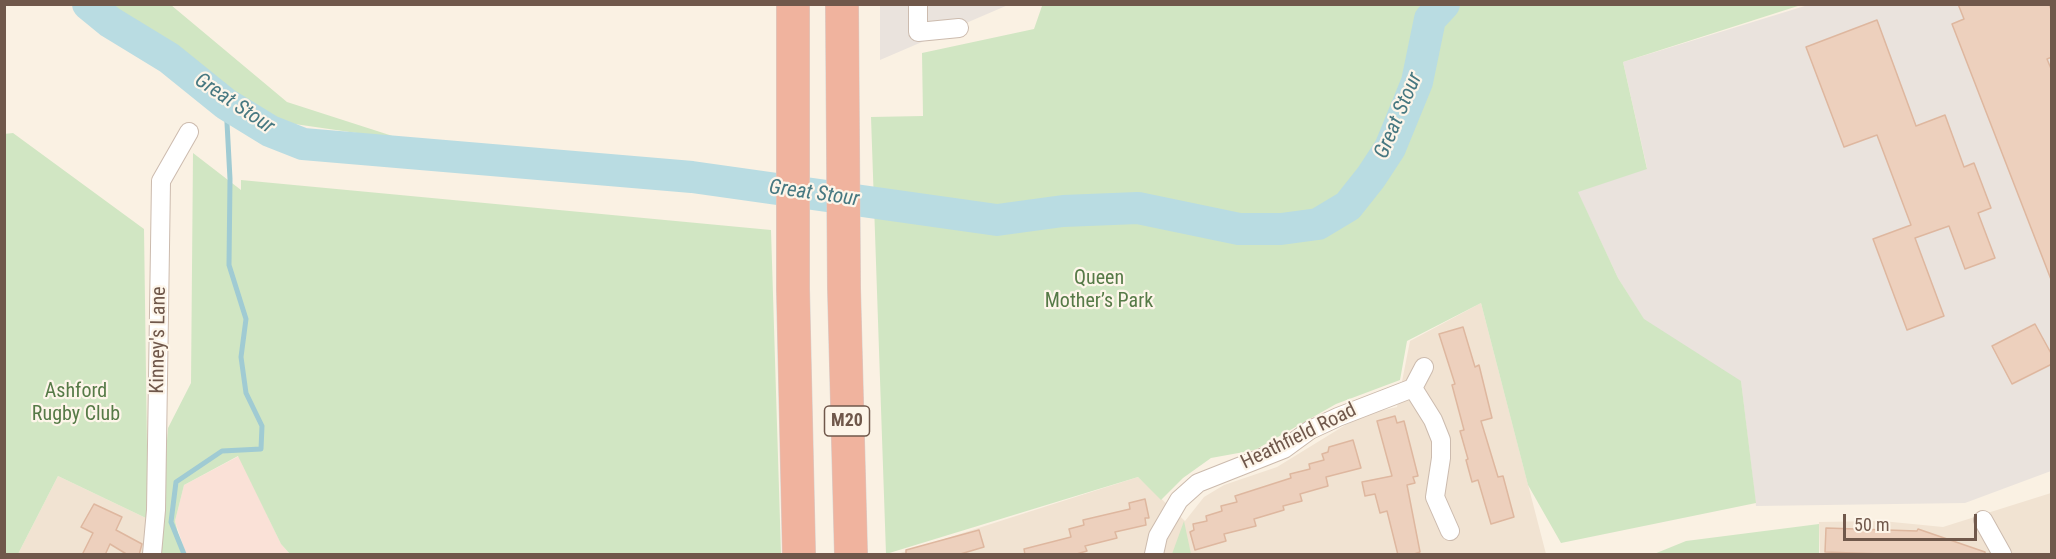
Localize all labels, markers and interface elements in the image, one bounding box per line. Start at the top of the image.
water label: Great Stour [189,68,279,140]
water label: Great Stour [1370,69,1428,163]
water label: Great Stour [767,175,861,213]
park label: Queen Mother’s Park [1045,267,1153,314]
street label: Kinney's Lane [146,286,172,394]
park label: Ashford Rugby Club [32,380,120,427]
street label: Heathfield Road [1237,399,1361,475]
road number: M20 [824,406,870,436]
scale bar [1846,502,1980,540]
text: 50 m [1854,514,1889,535]

